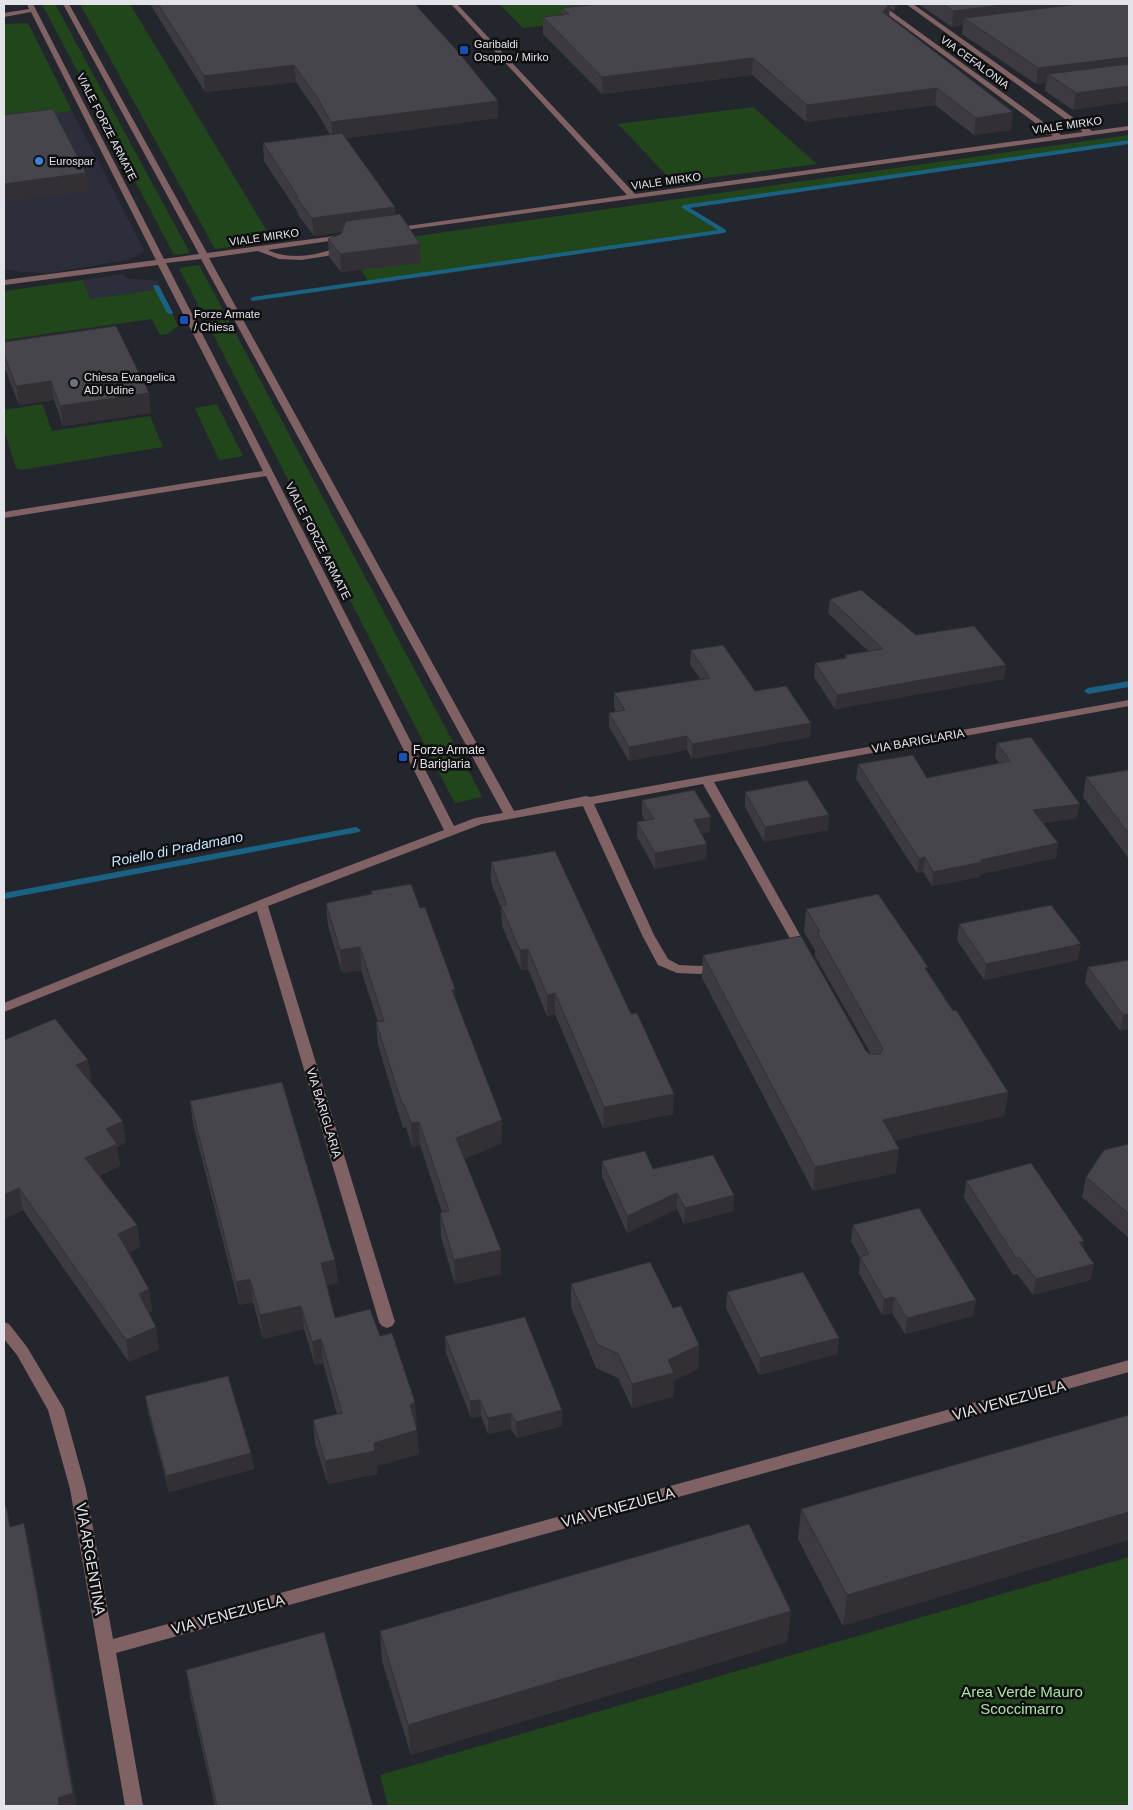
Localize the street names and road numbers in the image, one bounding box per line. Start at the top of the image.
street label: VIA CEFALONIA [938,33,1012,91]
street label: VIALE FORZE ARMATE [75,71,139,183]
street label: VIALE MIRKO [1031,114,1103,136]
street label: VIALE MIRKO [630,170,702,192]
street label: VIALE MIRKO [228,226,300,248]
street label: VIALE FORZE ARMATE [282,480,354,602]
street label: VIA BARIGLARIA [870,726,966,756]
street label: VIA BARIGLARIA [304,1066,344,1160]
street label: VIA VENEZUELA [950,1377,1068,1423]
street label: VIA VENEZUELA [559,1484,677,1530]
street label: VIA ARGENTINA [73,1501,109,1617]
street label: VIA VENEZUELA [169,1591,287,1637]

